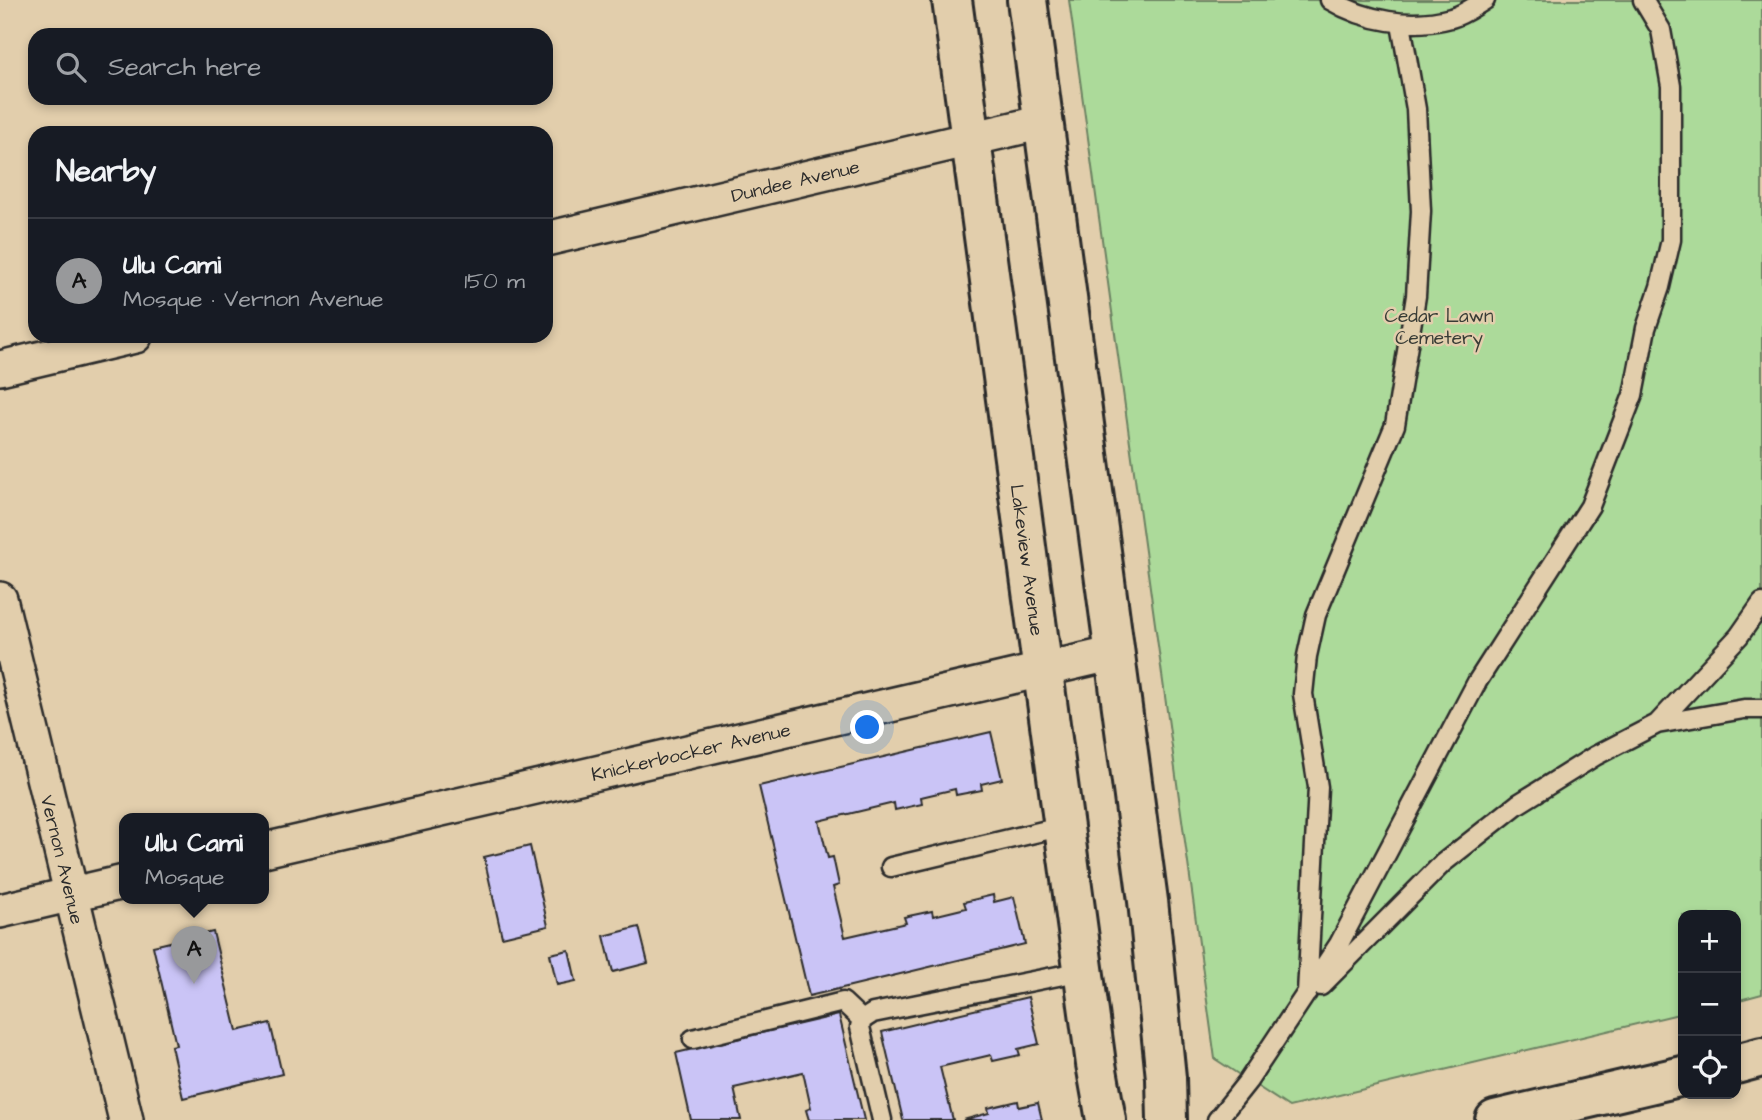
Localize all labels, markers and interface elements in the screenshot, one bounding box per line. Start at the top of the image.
search box [28,28,553,105]
icon: search [52,48,90,86]
text: Search here [108,49,261,85]
text: Nearby [56,151,156,193]
street label: Dundee Avenue [729,154,862,210]
text: Ulu Cami [123,247,221,283]
text: A [72,265,86,297]
text: 150 m [464,265,525,297]
text: Mosque · Vernon Avenue [123,283,384,315]
park label: Cedar Lawn Cemetery [1385,303,1493,353]
street label: Lakeview Avenue [1003,483,1050,637]
your location [850,710,884,744]
street label: Knickerbocker Avenue [589,717,793,789]
street label: Vernon Avenue [33,793,90,927]
popup [119,813,269,904]
text: Ulu Cami [145,825,243,861]
text: Mosque [145,861,224,893]
map controls [1678,910,1741,1099]
button: + [1678,910,1741,973]
pin: A [171,926,217,984]
button: − [1678,973,1741,1036]
button: locate [1678,1036,1741,1099]

